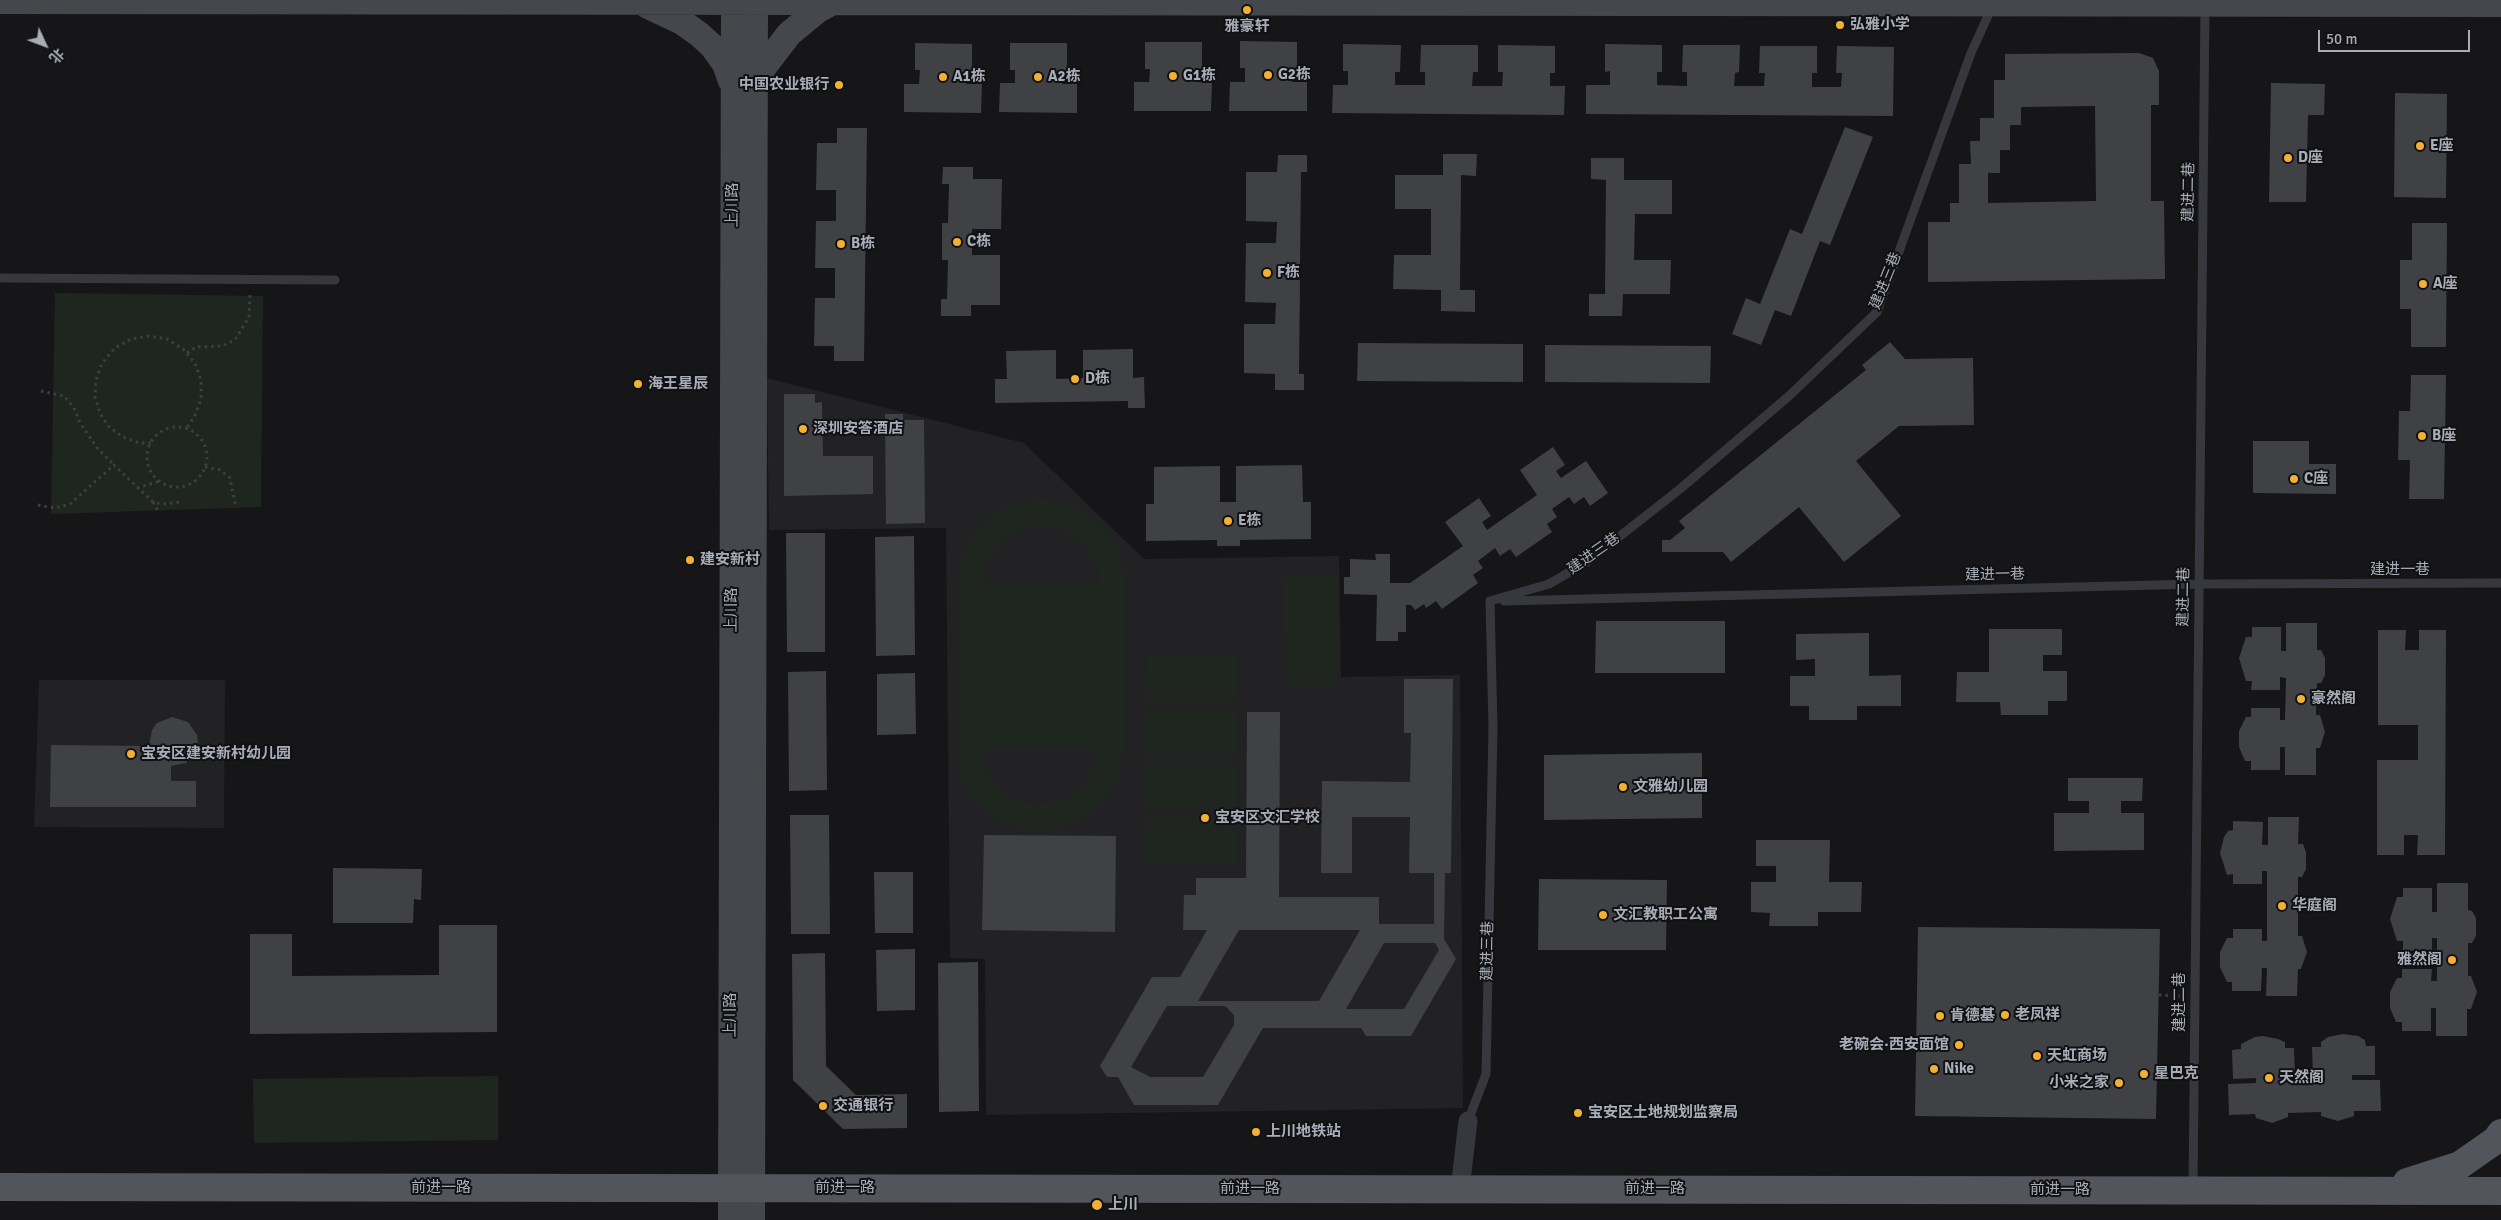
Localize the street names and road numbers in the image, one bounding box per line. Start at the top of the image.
street label: 建进二巷 [2179,162,2199,222]
street label: 上川路 [724,183,742,227]
street label: 建进三巷 [1866,250,1906,312]
street label: 建进三巷 [1564,529,1624,579]
street label: 建进一巷 [2370,561,2430,579]
street label: 建进一巷 [1965,565,2025,585]
street label: 建进二巷 [2174,567,2194,627]
street label: 上川路 [723,588,741,632]
street label: 建进三巷 [1478,921,1498,981]
street label: 建进二巷 [2171,972,2189,1032]
street label: 上川路 [722,993,740,1037]
street label: 前进一路 [411,1179,471,1197]
street label: 前进一路 [815,1179,875,1197]
street label: 前进一路 [1220,1180,1280,1198]
street label: 前进一路 [1625,1180,1685,1198]
street label: 前进一路 [2030,1181,2090,1199]

